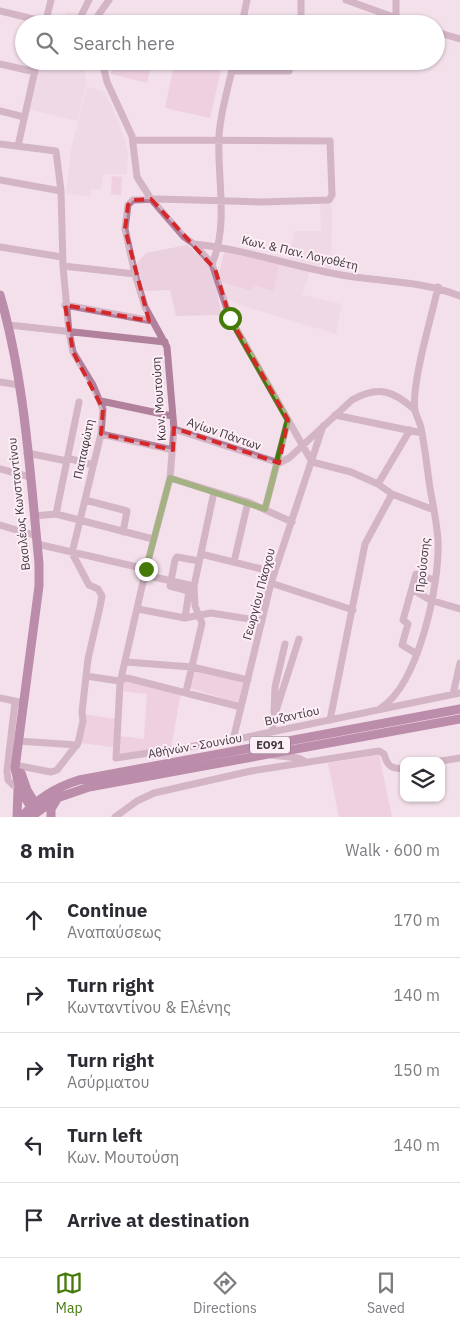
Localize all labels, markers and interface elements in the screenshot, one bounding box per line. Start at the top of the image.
search box [15,15,445,70]
icon: search [33,29,61,57]
text: Search here [73,31,175,55]
street label: Κων. & Παν. Λογοθέτη [240,232,360,273]
route start [219,307,242,330]
street label: Κων. Μουτούση [148,357,169,442]
street label: Αγίων Πάντων [185,414,263,453]
street label: Παπαφώτη [70,418,97,480]
street label: Βασιλέως Κωνσταντίνου [4,437,33,571]
street label: Προύσσης [412,537,433,593]
street label: Γεωργίου Πάσχου [239,546,278,641]
route end [135,558,158,581]
street label: Βυζαντίου [263,702,321,729]
street label: Αθήνών - Σουνίου [147,730,243,761]
road number: ΕΟ91 [250,736,290,754]
map controls [400,757,445,802]
button: layers [400,757,445,802]
text: 8 min [20,836,75,864]
text: Walk · 600 m [345,840,440,860]
text: Continue [67,898,147,922]
icon: ahead [20,906,48,934]
text: 170 m [393,910,440,930]
text: Αναπαύσεως [67,922,162,942]
text: Turn right [67,973,154,997]
icon: right [20,981,48,1009]
text: 140 m [393,985,440,1005]
text: Κωνταντίνου & Ελένης [67,997,231,1017]
text: Turn right [67,1048,154,1072]
icon: right [20,1056,48,1084]
text: 150 m [393,1060,440,1080]
text: Ασύρματου [67,1072,150,1092]
text: Turn left [67,1123,143,1147]
icon: left [20,1131,48,1159]
text: 140 m [393,1135,440,1155]
text: Κων. Μουτούση [67,1147,179,1167]
icon: arrive [20,1206,48,1234]
text: Arrive at destination [67,1208,250,1232]
tab: Map [55,1269,83,1317]
tab: Directions [193,1269,257,1317]
tab: Saved [367,1269,405,1317]

